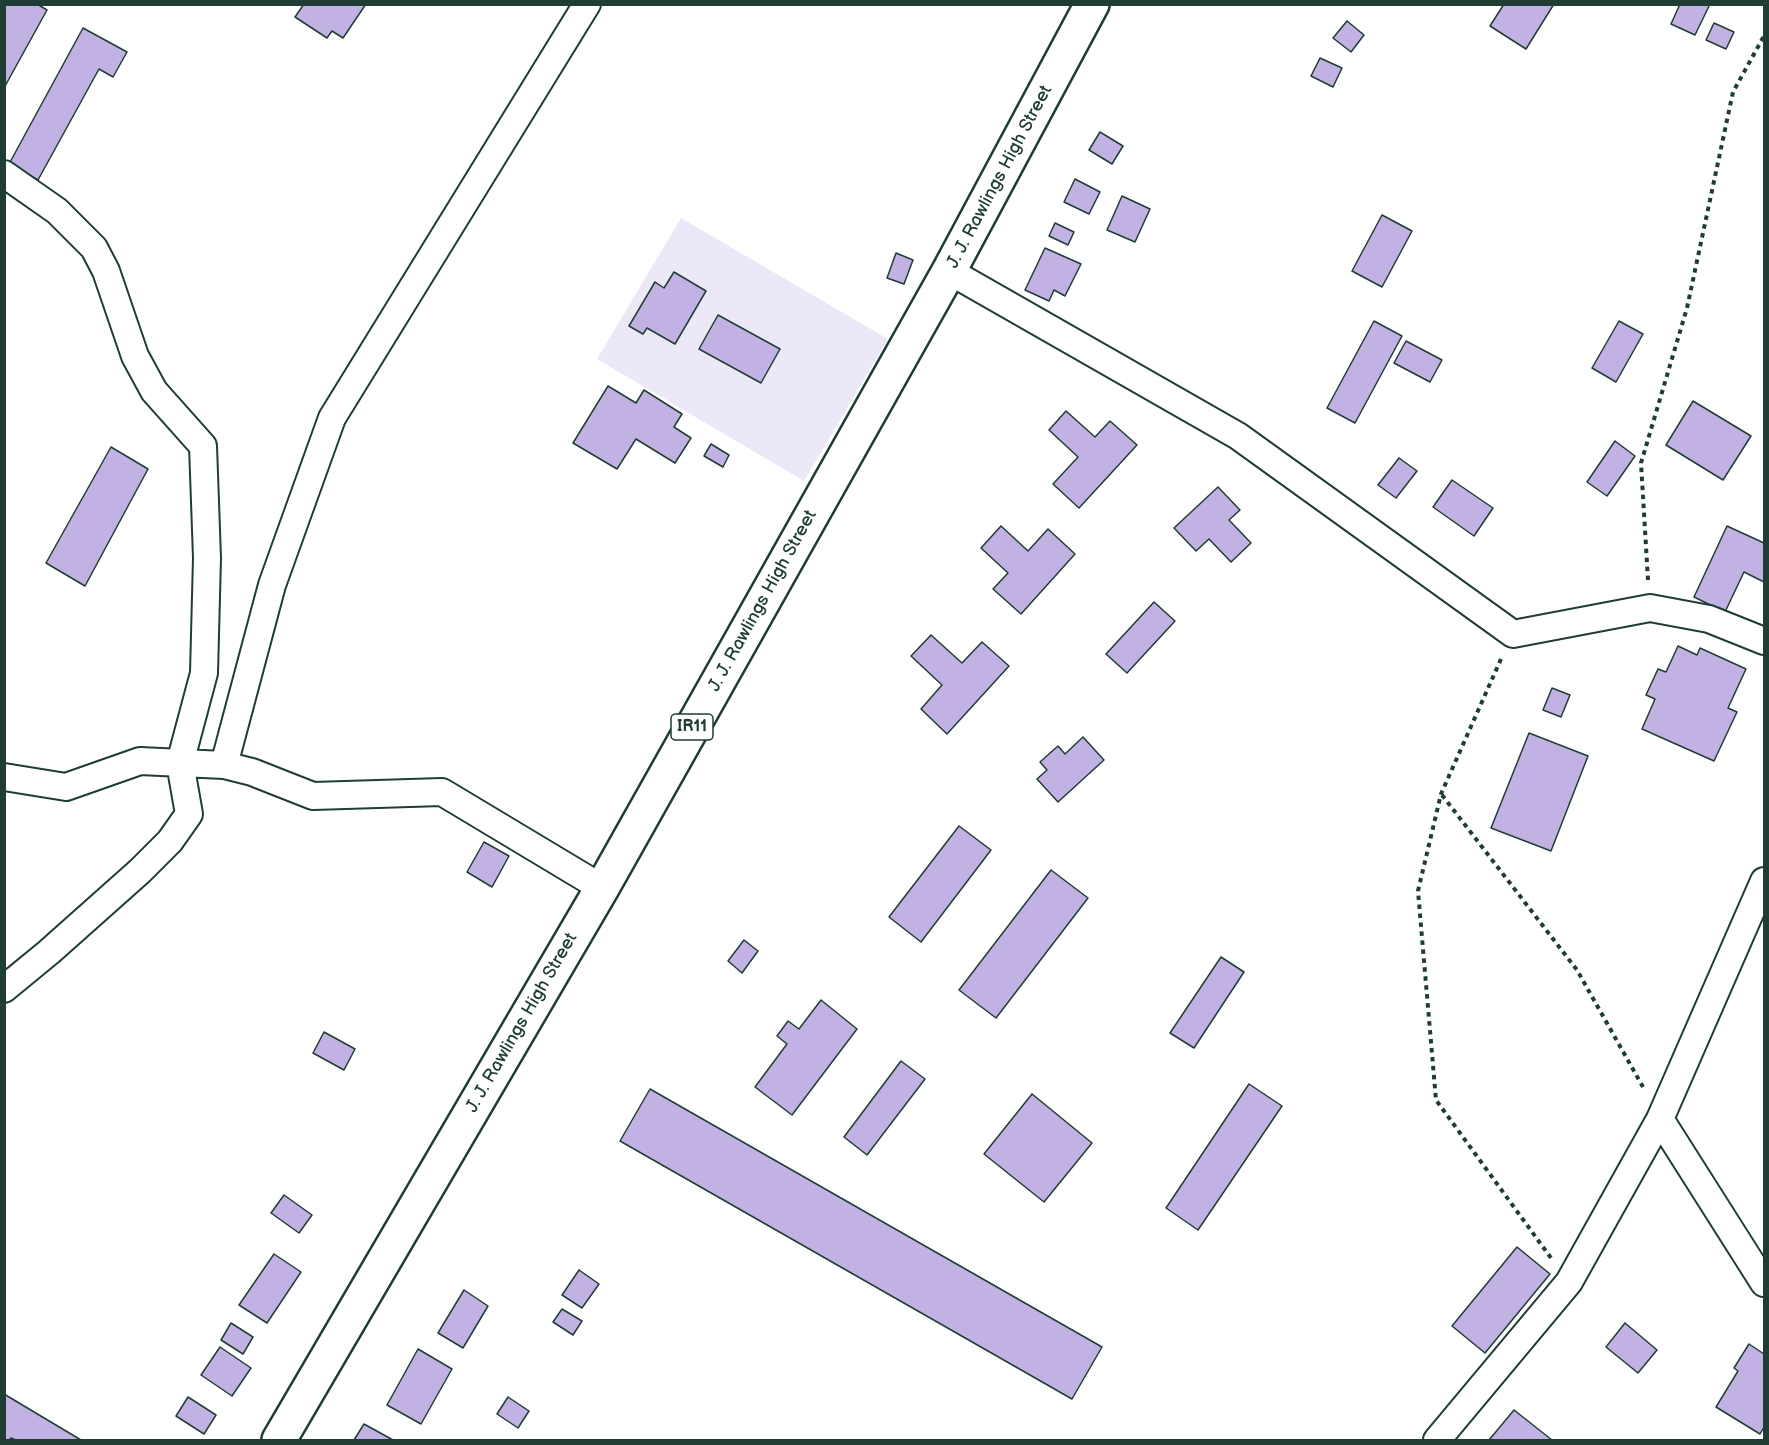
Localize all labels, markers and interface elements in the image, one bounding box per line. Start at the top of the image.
street label: J. J. Rawlings High Street [943,82,1057,272]
street label: J. J. Rawlings High Street [704,507,822,695]
road number: IR11 [671,714,713,740]
street label: J. J. Rawlings High Street [462,929,582,1117]

